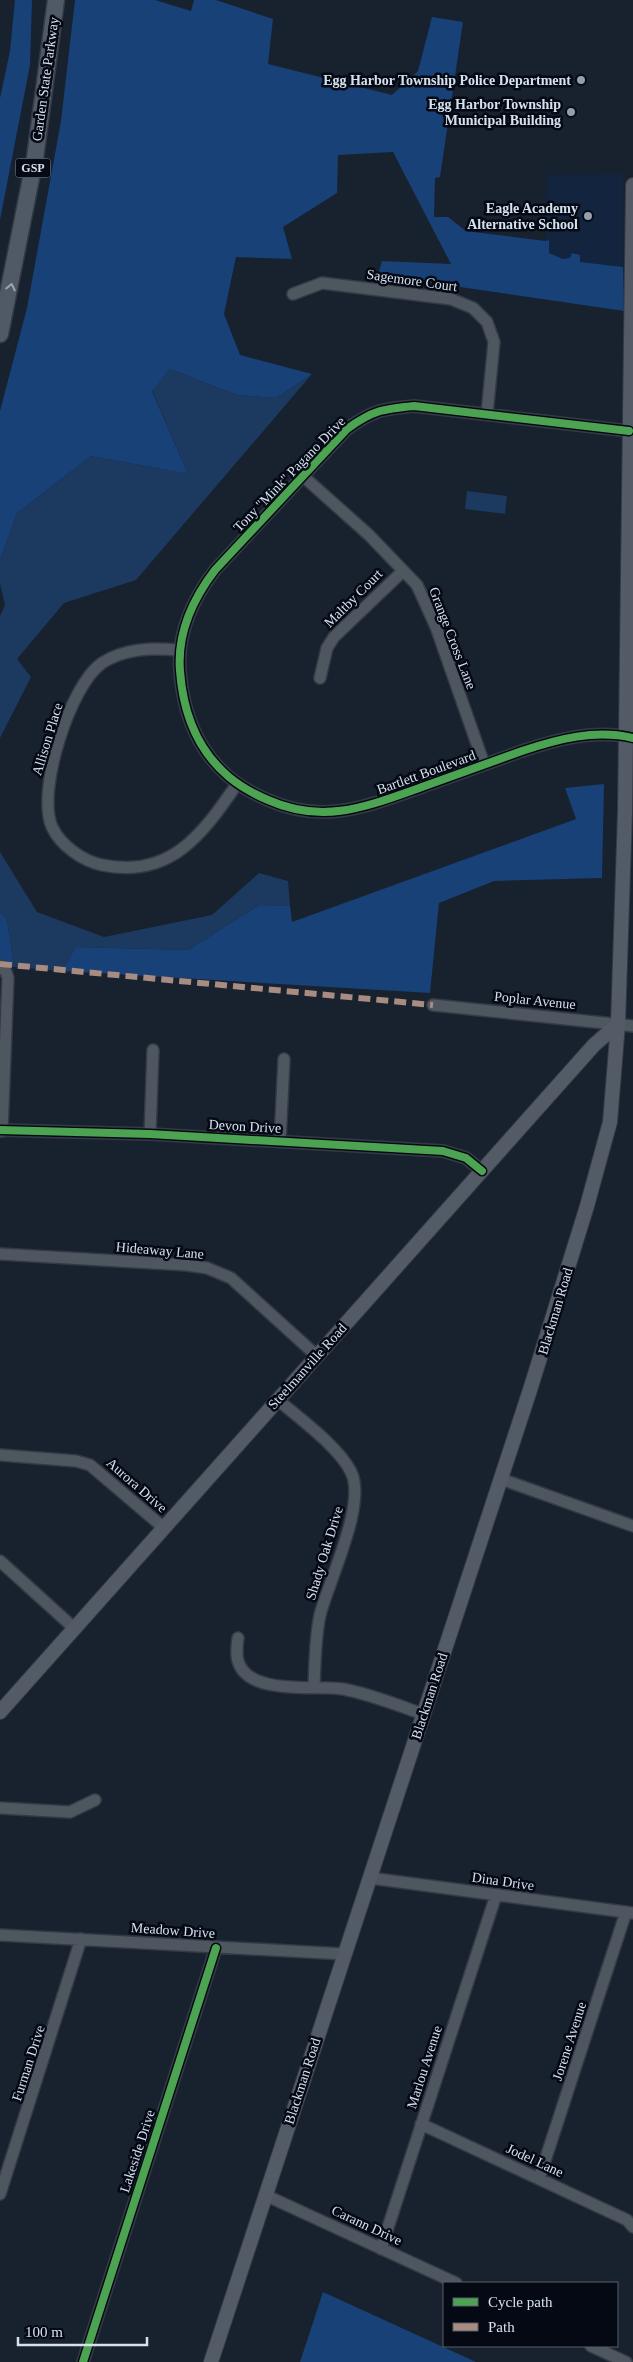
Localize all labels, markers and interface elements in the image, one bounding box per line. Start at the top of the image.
street label: Garden State Parkway [29,16,62,142]
place label: Egg Harbor Township Police Department [323,73,571,88]
marker: Egg Harbor Township Police Department [575,74,587,86]
place label: Egg Harbor Township Municipal Building [428,97,561,128]
marker: Egg Harbor Township Municipal Building [565,106,577,118]
road number: GSP [15,158,50,178]
place label: Eagle Academy Alternative School [467,201,578,232]
marker: Eagle Academy Alternative School [582,210,594,222]
street label: Sagemore Court [366,267,458,294]
one-way arrow [5,282,16,291]
street label: Tony "Mink" Pagano Drive [230,414,348,535]
street label: Maltby Court [321,566,386,630]
street label: Grange Cross Lane [426,585,479,691]
street label: Allison Place [29,701,66,777]
street label: Bartlett Boulevard [375,748,478,797]
street label: Poplar Avenue [493,989,576,1012]
street label: Devon Drive [208,1117,282,1136]
street label: Hideaway Lane [115,1239,205,1262]
street label: Blackman Road [535,1266,576,1356]
street label: Steelmanville Road [265,1320,350,1412]
street label: Aurora Drive [103,1455,170,1516]
street label: Shady Oak Drive [303,1504,346,1602]
street label: Blackman Road [408,1651,450,1741]
street label: Dina Drive [471,1870,535,1893]
street label: Meadow Drive [130,1920,216,1941]
street label: Jorene Avenue [550,2000,589,2082]
street label: Furman Drive [9,2023,48,2103]
street label: Marlou Avenue [404,2024,445,2111]
street label: Blackman Road [281,2036,323,2126]
street label: Lakeside Drive [117,2108,158,2194]
street label: Jodel Lane [504,2141,566,2180]
street label: Carann Drive [329,2203,404,2248]
legend [443,2282,618,2347]
text: Cycle path [488,2294,553,2310]
scale bar [18,2314,146,2346]
text: Path [488,2319,515,2335]
text: 100 m [25,2324,63,2340]

